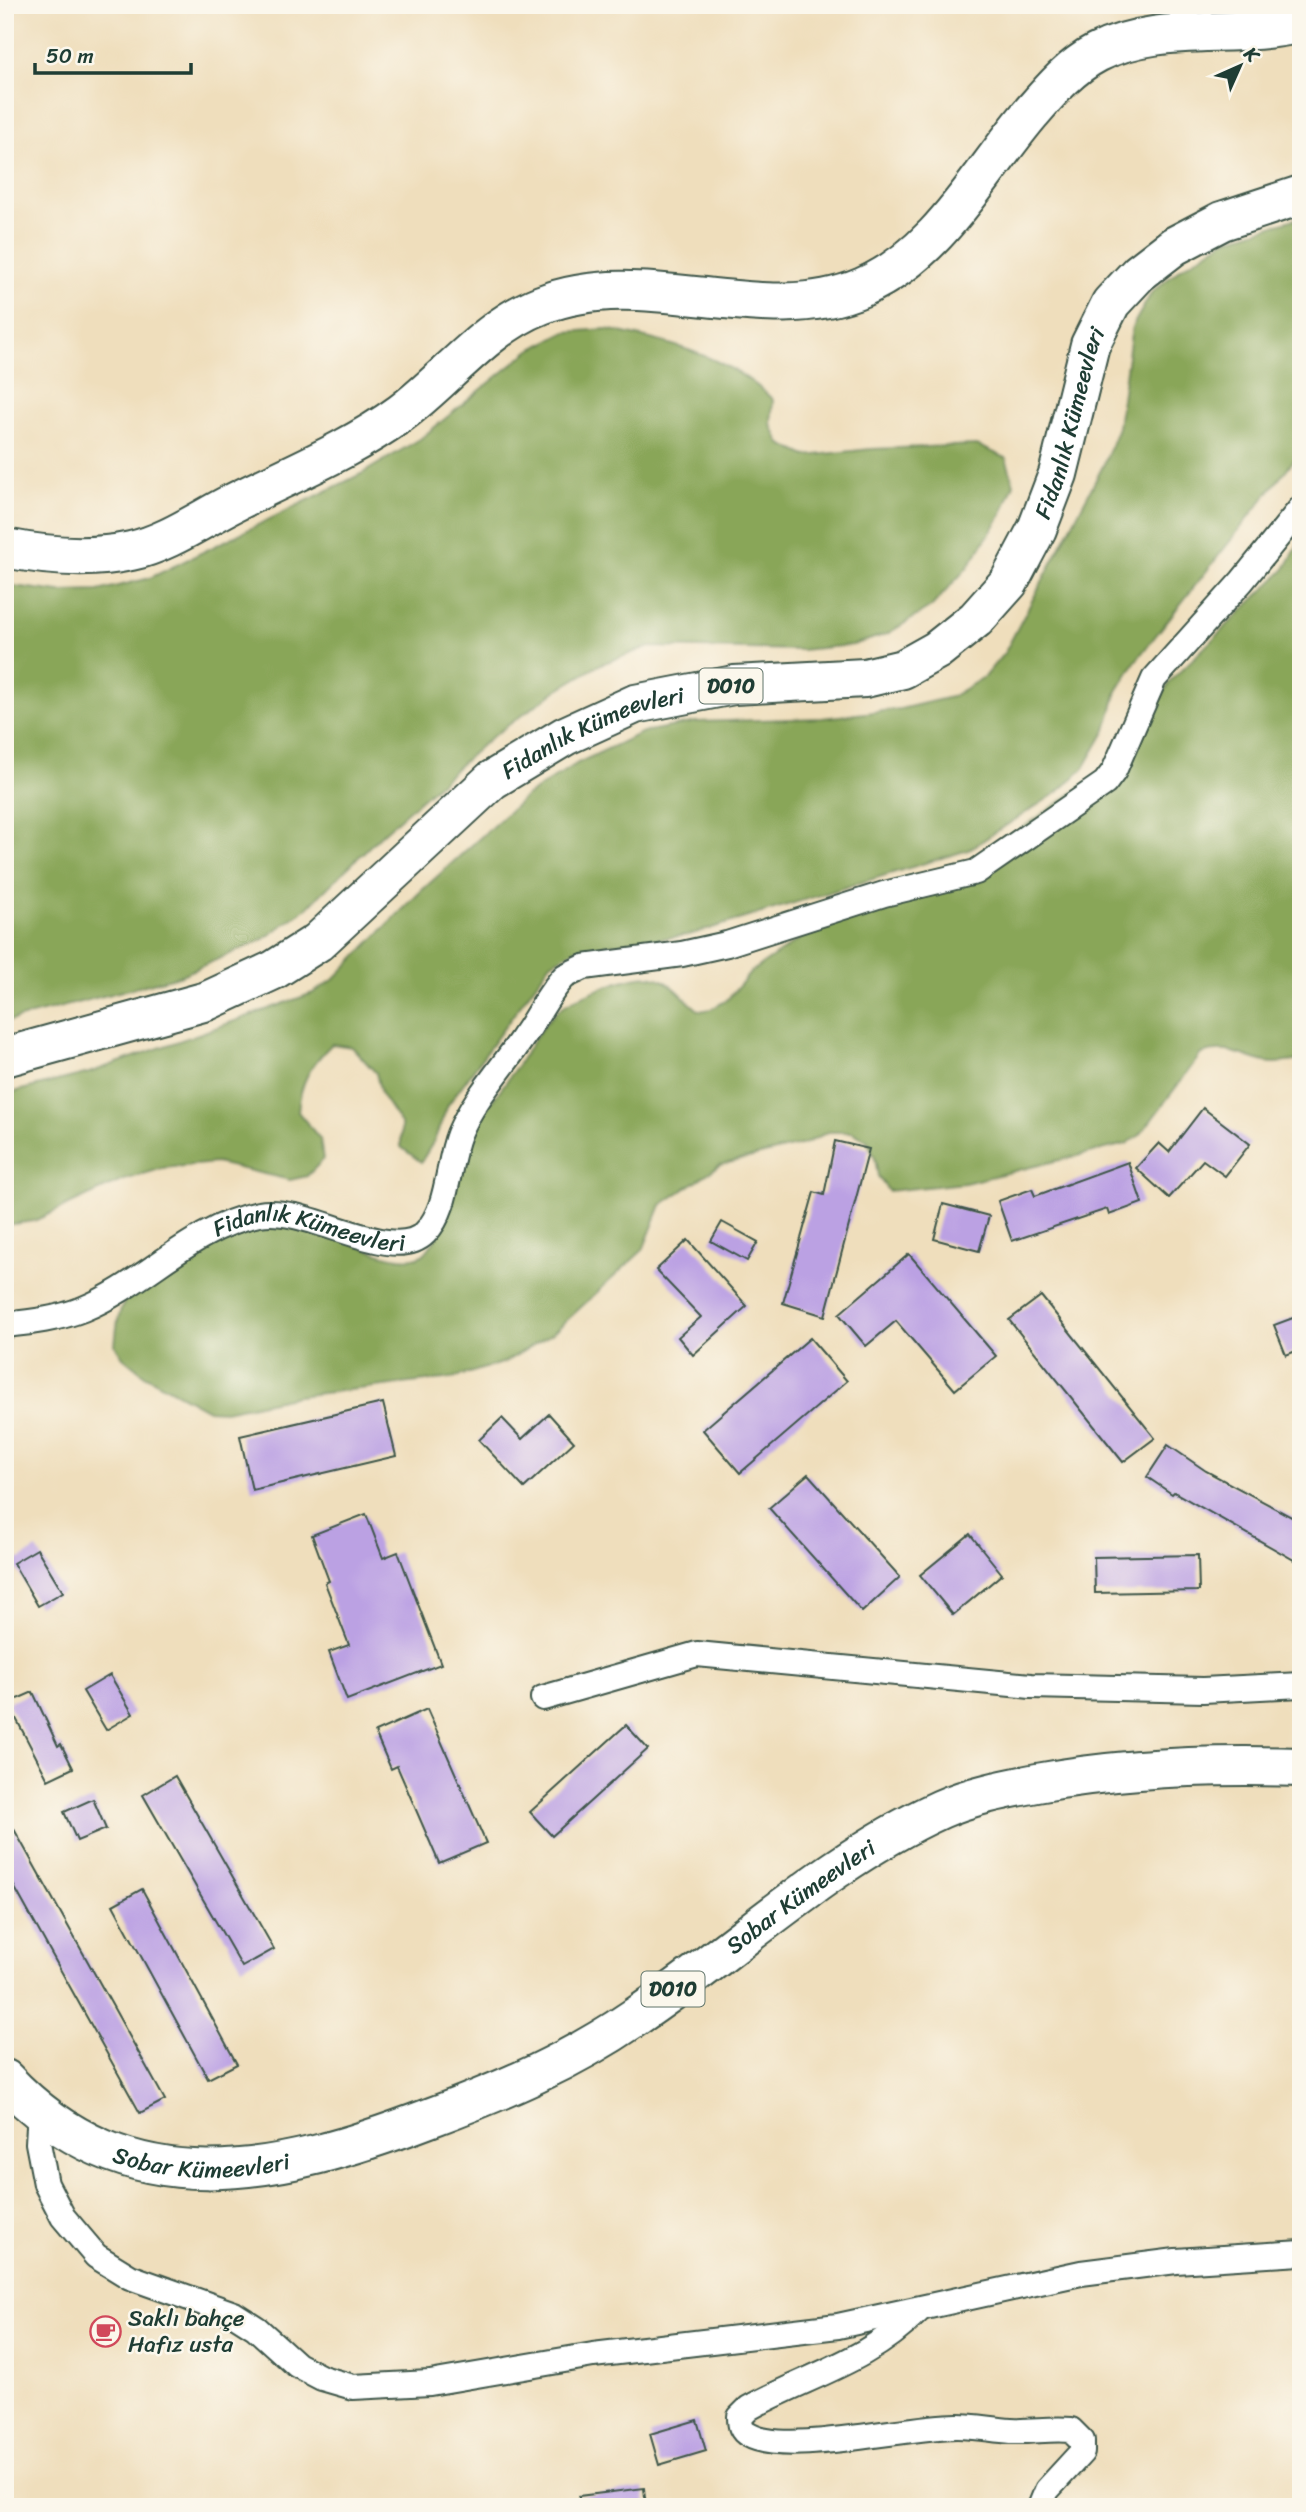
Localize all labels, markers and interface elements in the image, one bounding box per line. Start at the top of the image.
scale bar [35,32,191,76]
north arrow [1204,32,1274,102]
text: 50 m [46,37,94,75]
text: K [1235,38,1268,71]
street label: Fidanlık Kümeevleri [1022,319,1117,525]
road number: D010 [700,668,762,704]
street label: Fidanlık Kümeevleri [493,674,688,790]
street label: Fidanlık Kümeevleri [205,1192,407,1263]
street label: Sobar Kümeevleri [716,1828,884,1965]
road number: D010 [642,1972,704,2007]
street label: Sobar Kümeevleri [108,2134,294,2190]
place label: Saklı bahçe Hafız usta [128,2298,245,2365]
cafe icon: Saklı bahçe Hafız usta [88,2314,122,2348]

